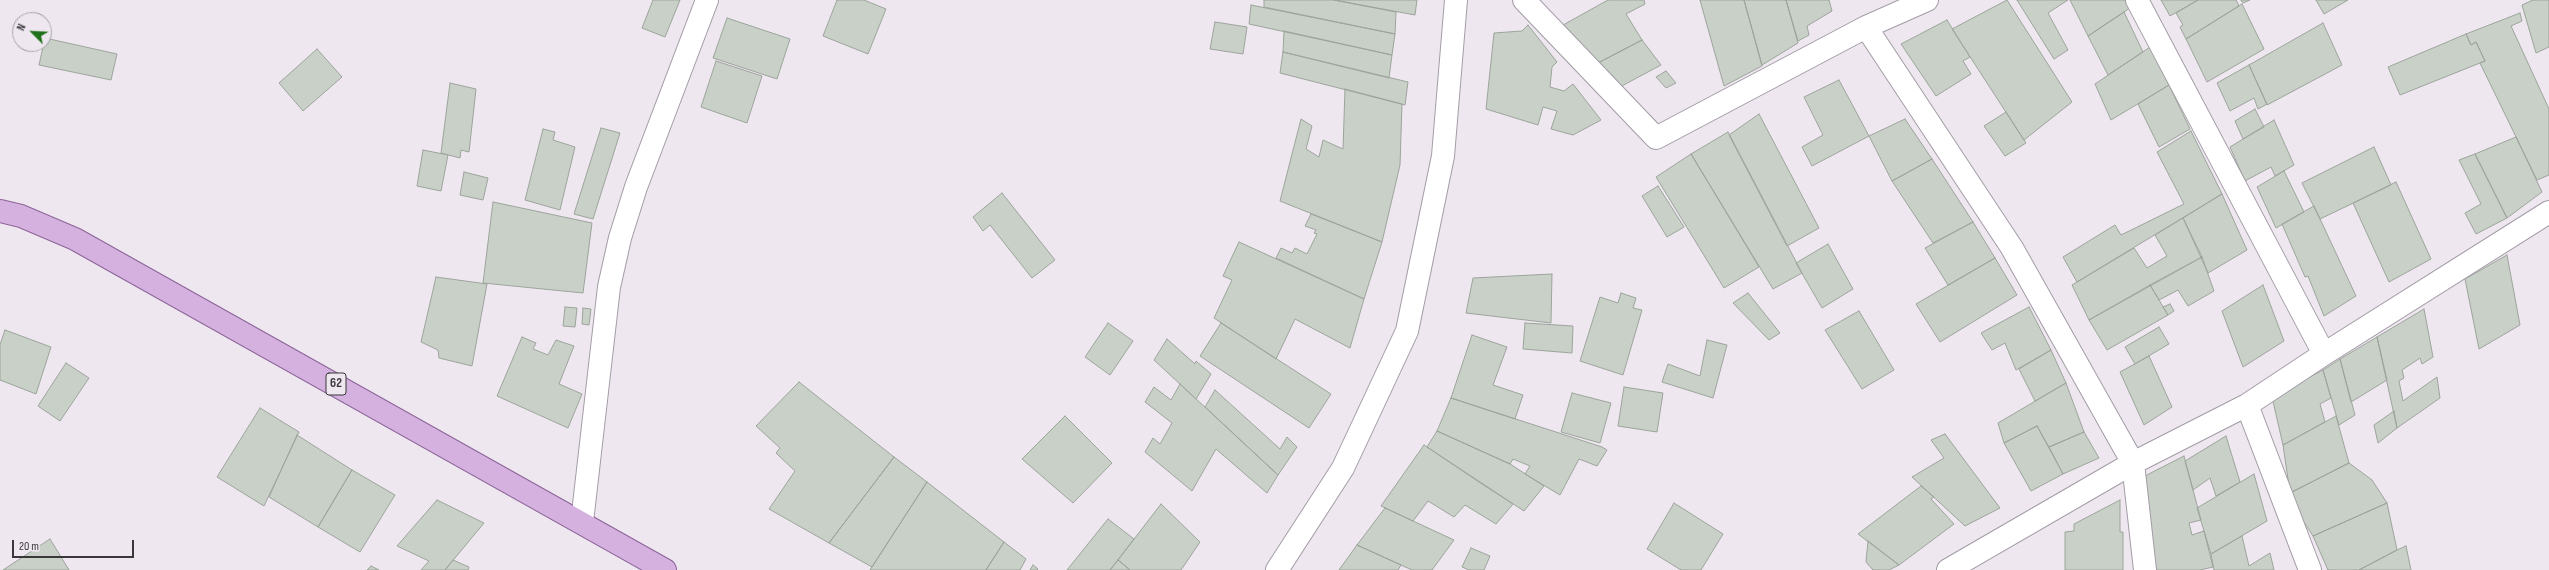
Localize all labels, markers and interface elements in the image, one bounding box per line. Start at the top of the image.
north arrow [12,12,52,52]
text: N [14,22,29,33]
road number: 62 [326,373,346,395]
scale bar [14,532,136,558]
text: 20 m [19,539,39,554]

